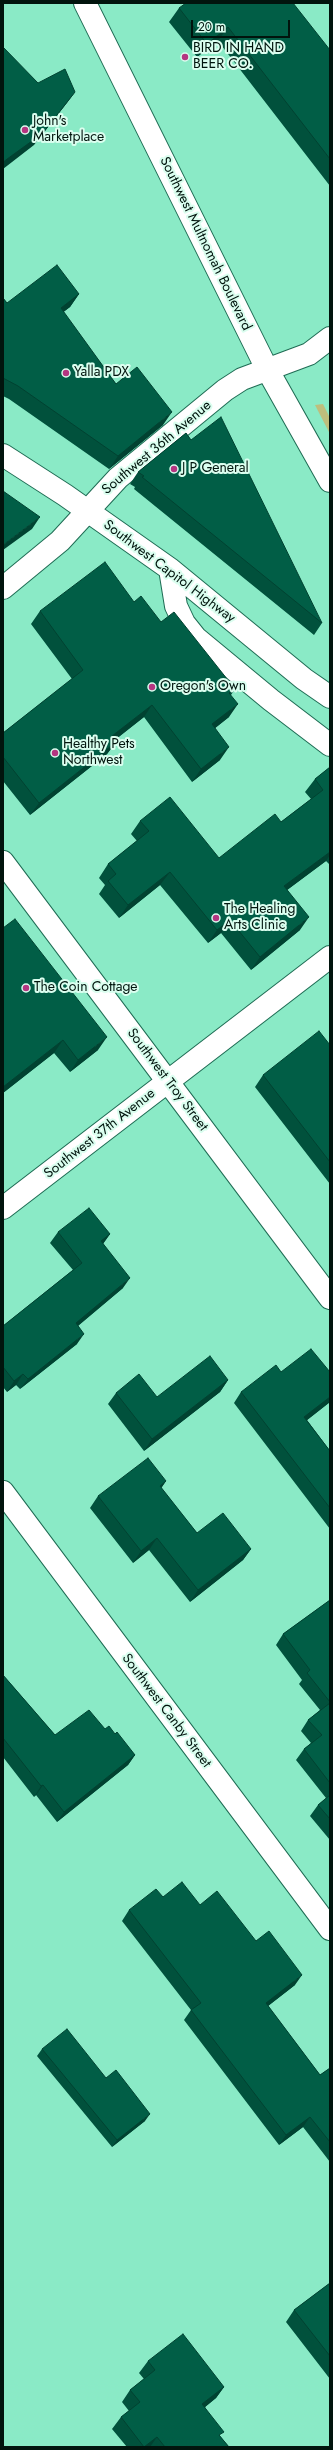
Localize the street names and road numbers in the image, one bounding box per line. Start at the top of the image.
street label: Southwest Multnomah Boulevard [156,154,254,334]
street label: Southwest 36th Avenue [99,397,215,499]
street label: Southwest Capitol Highway [100,517,238,627]
street label: Southwest Troy Street [123,1025,211,1135]
street label: Southwest 37th Avenue [41,1085,159,1183]
street label: Southwest Canby Street [118,1651,214,1771]

